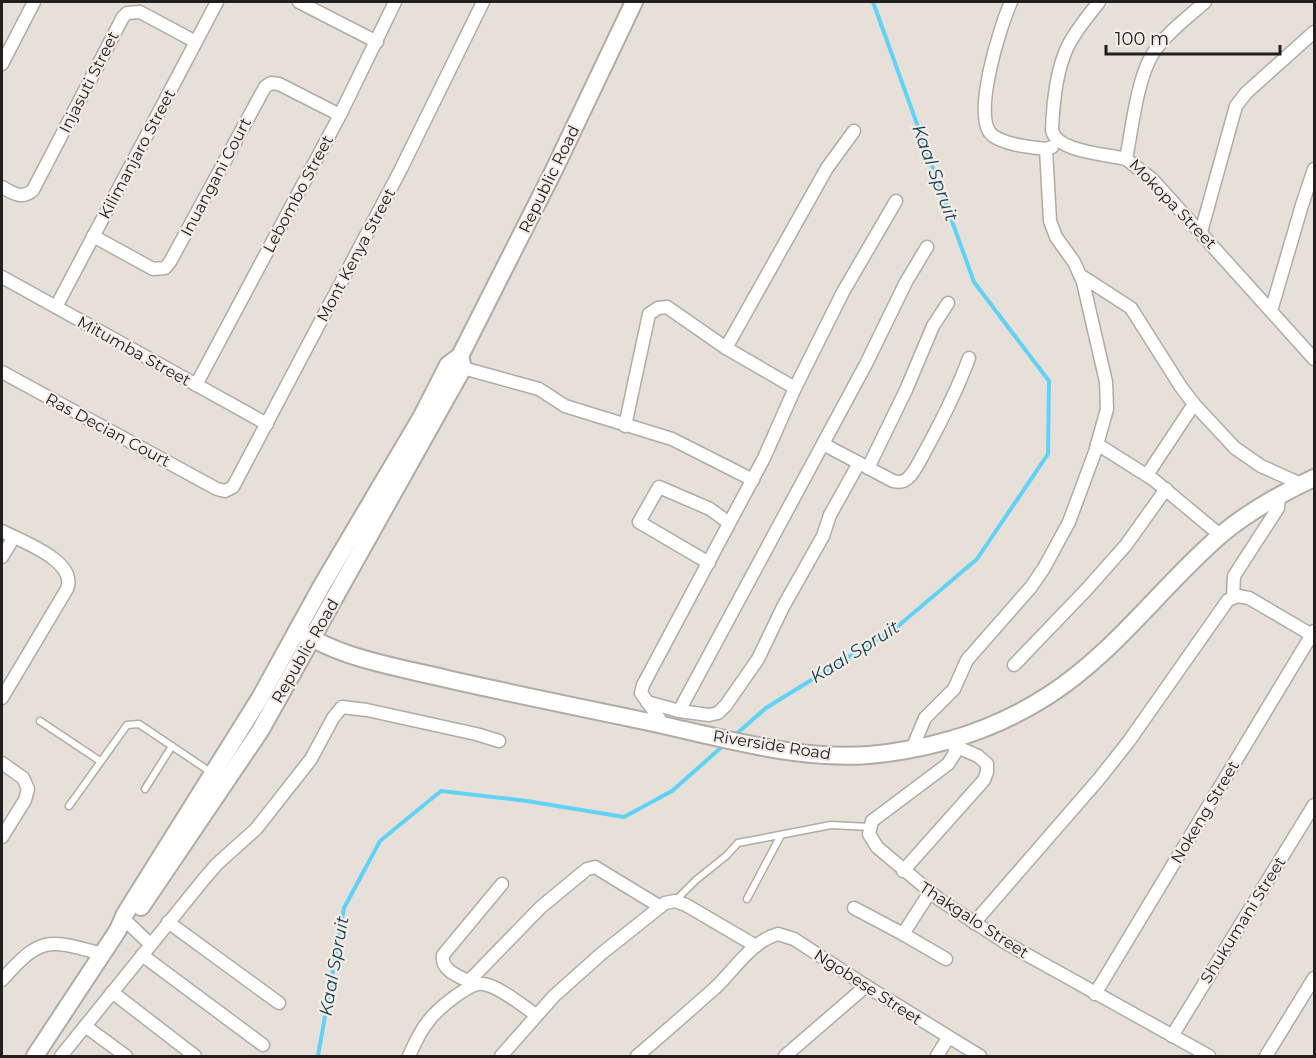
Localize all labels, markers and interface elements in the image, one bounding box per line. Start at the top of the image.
scale bar [1106,18,1280,56]
street label: Injasuti Street [55,28,123,136]
text: 100 m [1115,28,1169,50]
street label: Kilimanjaro Street [95,85,179,222]
street label: Inuangani Court [177,114,255,239]
street label: Republic Road [515,122,583,236]
water label: Kaal Spruit [907,122,963,225]
street label: Lebombo Street [259,132,337,256]
street label: Mokopa Street [1125,155,1221,253]
street label: Mont Kenya Street [313,185,399,325]
street label: Mitumba Street [74,312,194,390]
street label: Ras Decian Court [42,389,174,471]
street label: Republic Road [267,595,343,707]
water label: Kaal Spruit [806,616,904,688]
street label: Riverside Road [712,726,832,764]
street label: Nokeng Street [1167,757,1243,867]
street label: Shukumani Street [1196,853,1290,987]
street label: Thakgalo Street [916,878,1032,963]
water label: Kaal Spruit [314,914,354,1018]
street label: Ngobese Street [811,945,926,1029]

